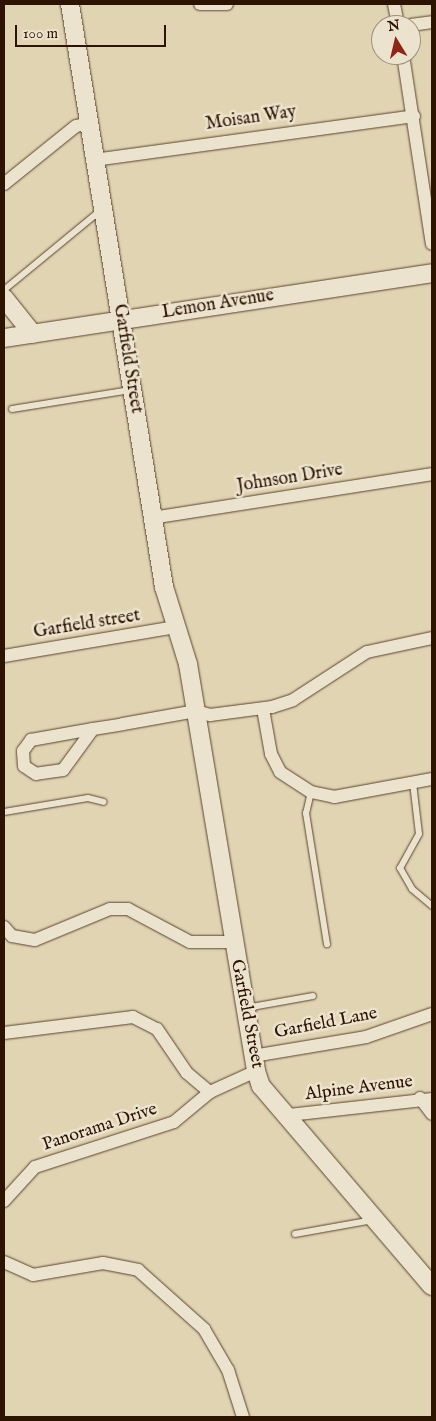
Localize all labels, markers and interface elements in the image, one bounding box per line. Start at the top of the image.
scale bar [18,15,169,47]
north arrow [371,15,421,65]
text: N [386,16,401,36]
text: 100 m [23,24,58,43]
street label: Moisan Way [204,102,298,136]
street label: Lemon Avenue [160,285,276,325]
street label: Garfield Street [108,303,146,415]
street label: Johnson Drive [235,460,345,498]
street label: Garfield street [32,606,142,644]
street label: Garfield Street [225,958,267,1070]
street label: Garfield Lane [273,1003,379,1045]
street label: Alpine Avenue [304,1072,414,1106]
street label: Panorama Drive [40,1099,160,1157]

